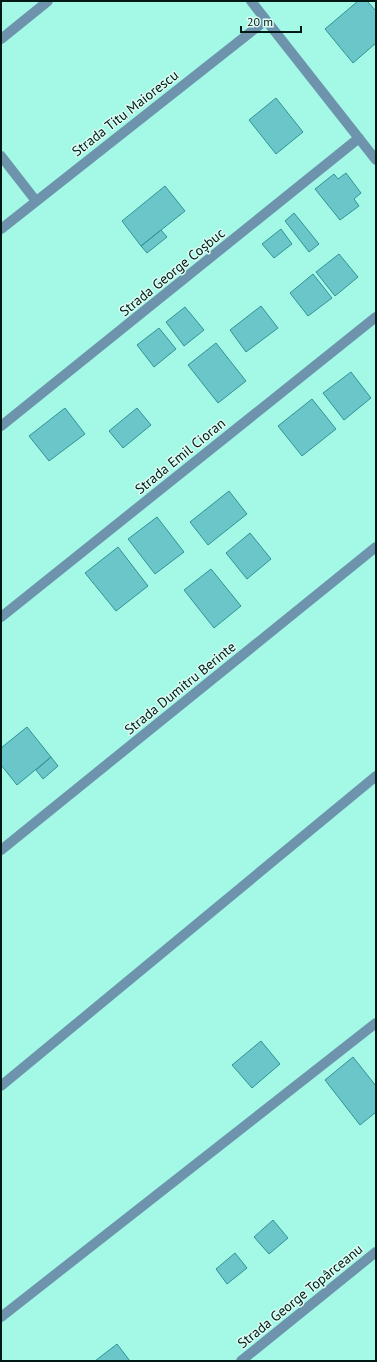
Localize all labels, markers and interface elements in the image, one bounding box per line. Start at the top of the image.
scale bar [241,8,301,34]
text: 20 m [247,14,273,29]
street label: Strada Titu Maiorescu [68,66,182,160]
street label: Strada George Coșbuc [116,224,228,320]
street label: Strada Emil Cioran [131,414,229,498]
street label: Strada Dumitru Berinte [121,638,239,738]
street label: Strada George Topârceanu [234,1240,366,1352]

